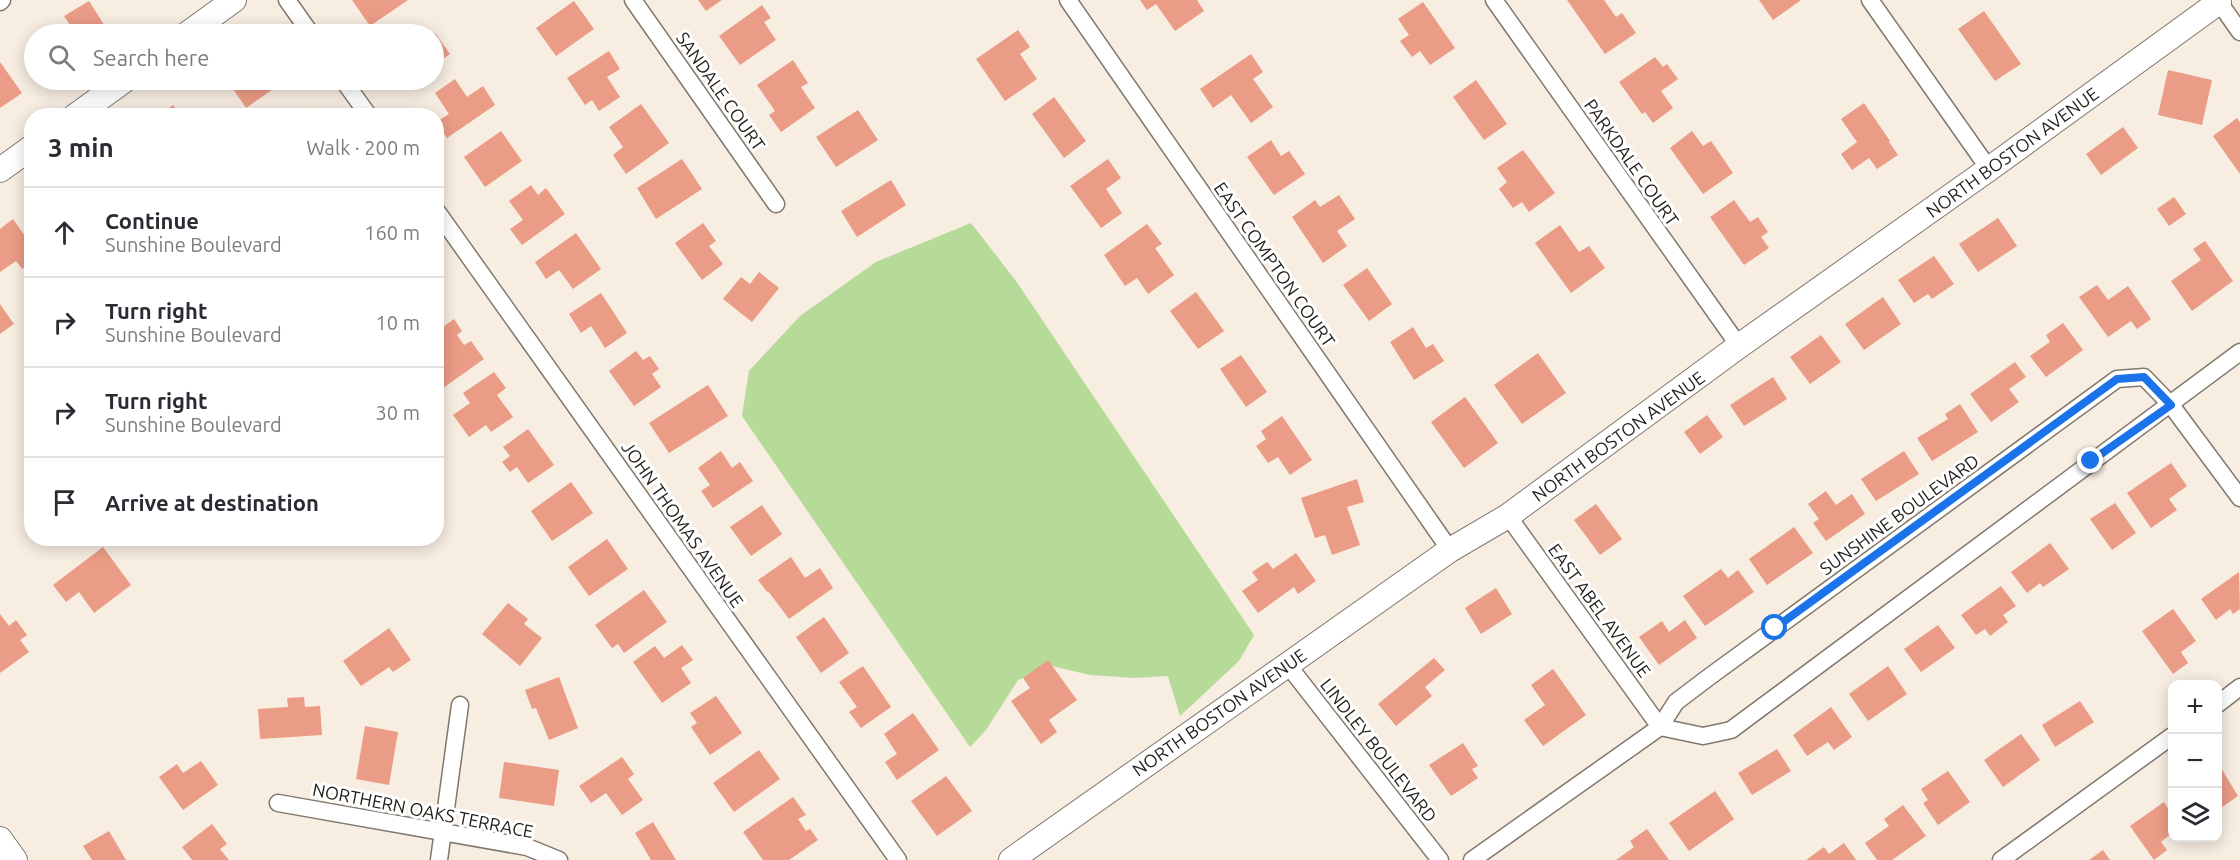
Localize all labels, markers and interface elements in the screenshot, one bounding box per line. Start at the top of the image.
search box [24,24,444,90]
street label: SANDALE COURT [673,28,769,154]
icon: search [45,41,78,74]
text: Search here [93,45,209,70]
street label: NORTH BOSTON AVENUE [1922,83,2102,221]
street label: PARKDALE COURT [1581,95,1683,229]
text: 3 min [48,133,114,162]
text: Walk · 200 m [307,136,420,159]
street label: EAST COMPTON COURT [1211,178,1339,350]
text: Continue [105,208,199,233]
icon: ahead [48,216,81,249]
text: 160 m [364,221,420,244]
text: Sunshine Boulevard [105,233,282,256]
text: Turn right [105,298,207,323]
icon: right [48,306,81,339]
text: 10 m [376,311,420,334]
text: Sunshine Boulevard [105,323,282,346]
street label: NORTH BOSTON AVENUE [1528,367,1708,505]
text: Turn right [105,388,207,413]
icon: right [48,396,81,429]
text: 30 m [376,401,420,424]
text: Sunshine Boulevard [105,413,282,436]
street label: JOHN THOMAS AVENUE [618,437,748,611]
route end [2077,447,2103,473]
street label: SUNSHINE BOULEVARD [1816,450,1982,578]
icon: arrive [48,486,81,519]
text: Arrive at destination [105,490,319,515]
street label: EAST ABEL AVENUE [1545,539,1655,681]
route start [1761,614,1787,640]
street label: NORTH BOSTON AVENUE [1128,644,1310,780]
street label: LINDLEY BOULEVARD [1317,674,1441,826]
map controls [2168,680,2222,842]
button: + [2168,680,2222,734]
button: − [2168,734,2222,788]
street label: NORTHERN OAKS TERRACE [311,779,535,841]
button: layers [2168,788,2222,842]

